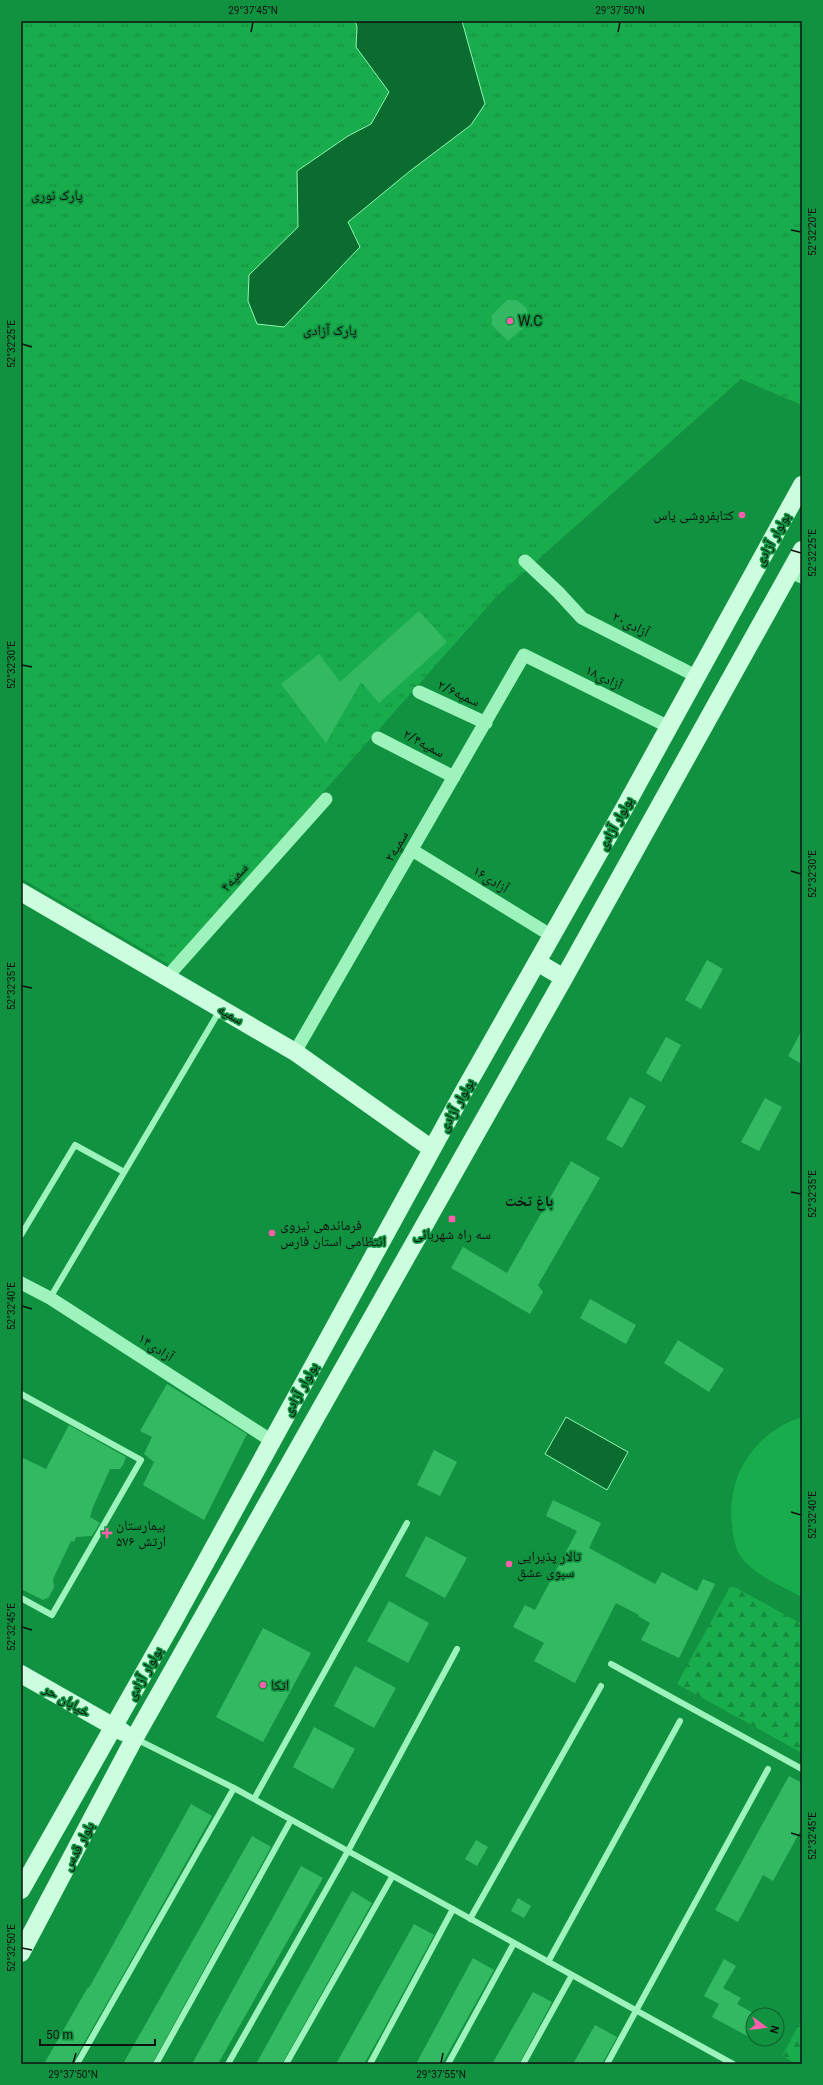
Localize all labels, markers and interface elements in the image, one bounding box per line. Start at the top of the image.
text: 29°37'45"N [228,5,278,16]
text: 29°37'50"N [595,5,645,16]
park label: پارک نوری [31,187,83,204]
text: 52°32'20"E [807,208,818,256]
place label: W.C [518,313,542,329]
marker: W.C [505,316,515,326]
text: 52°32'25"E [6,320,17,368]
park label: پارک آزادی [303,322,357,339]
place label: کتابفروشی یاس [653,507,734,524]
street label: بولوار آزادی [751,509,794,569]
marker: کتابفروشی یاس [737,510,747,520]
text: 52°32'25"E [807,529,818,577]
street label: آزادی۲۰ [609,608,652,641]
text: 52°32'30"E [6,641,17,689]
street label: آزادی۱۸ [582,661,625,694]
street label: سمیه۲/۶ [435,676,483,710]
street label: سمیه۲/۴ [400,725,448,761]
street label: بولوار آزادی [594,793,637,853]
street label: ۲سمیه [381,828,411,864]
text: 52°32'30"E [807,850,818,898]
street label: سمیه۴ [217,860,251,895]
street label: آزادی۱۶ [470,862,512,897]
text: 52°32'35"E [6,962,17,1010]
street label: سمیه [215,1000,246,1028]
street label: بولوار آزادی [435,1075,478,1135]
text: 52°32'35"E [807,1170,818,1218]
district label: باغ تخت [505,1192,553,1211]
marker: سه راه شهربانی [447,1214,457,1224]
place label: فرماندهی نیروی انتظامی استان فارس [280,1217,386,1250]
place label: سه راه شهربانی [413,1226,491,1243]
marker: فرماندهی نیروی انتظامی استان فارس [267,1228,277,1238]
text: 52°32'40"E [6,1282,17,1330]
street label: آزادی۱۴ [135,1330,177,1365]
street label: بولوار آزادی [279,1359,322,1419]
text: 52°32'40"E [807,1491,818,1539]
place label: بیمارستان ۵۷۶ ارتش [116,1517,166,1550]
marker: بیمارستان ۵۷۶ ارتش [101,1527,113,1539]
place label: تالار پذیرایی سبوی عشق [517,1548,581,1582]
marker: تالار پذیرایی سبوی عشق [504,1559,514,1569]
text: 52°32'45"E [6,1603,17,1651]
street label: بولوار آزادی [122,1643,167,1703]
place label: اتکا [271,1677,289,1693]
street label: خیابان حر [39,1680,93,1721]
marker: اتکا [258,1680,268,1690]
text: 52°32'45"E [807,1812,818,1860]
street label: بلوار قدس [59,1819,98,1874]
text: 52°32'50"E [6,1924,17,1972]
north arrow [745,2007,785,2047]
scale bar [40,2021,155,2047]
text: N [767,2024,781,2035]
text: 50 m [46,2028,73,2042]
text: 29°37'50"N [48,2069,98,2080]
text: 29°37'55"N [416,2069,466,2080]

